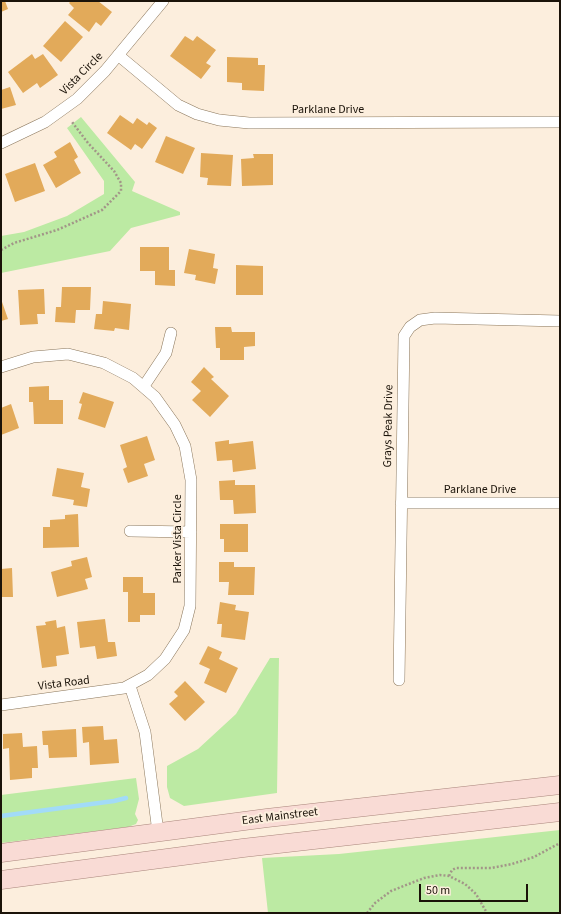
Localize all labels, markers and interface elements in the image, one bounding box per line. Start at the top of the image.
street label: Vista Circle [58,50,106,98]
street label: Parklane Drive [292,103,364,117]
street label: Grays Peak Drive [381,384,397,468]
street label: Parklane Drive [444,483,516,497]
street label: Parker Vista Circle [171,494,185,584]
street label: Vista Road [37,674,91,694]
street label: East Mainstreet [241,805,319,829]
scale bar [421,876,530,902]
text: 50 m [426,882,450,899]

